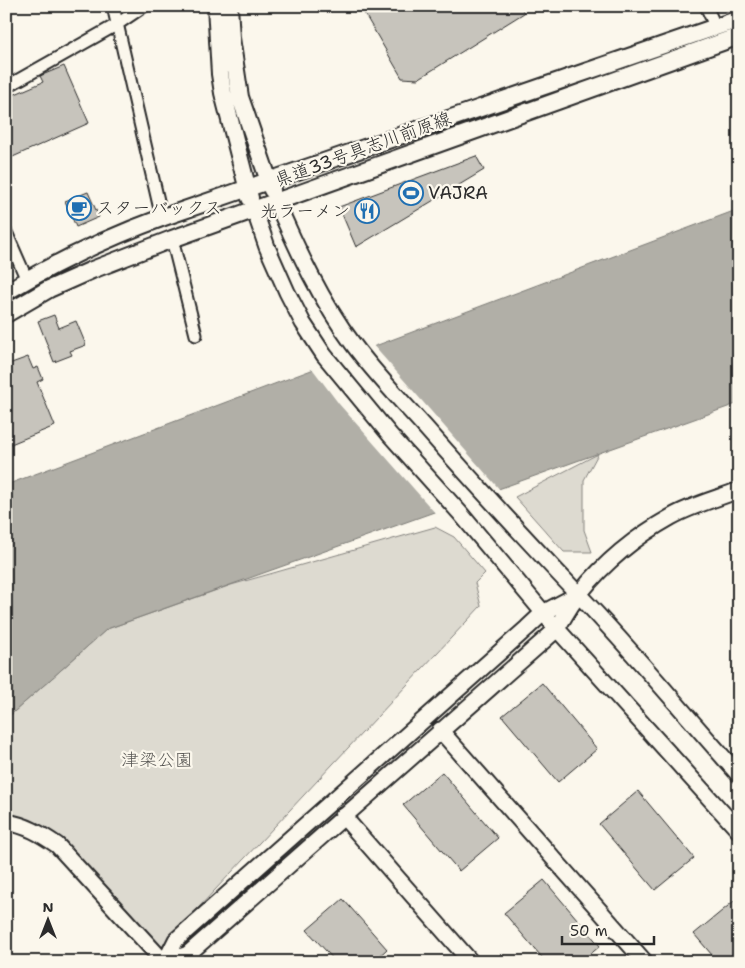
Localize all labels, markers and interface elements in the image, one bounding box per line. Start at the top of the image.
street label: 県道33号具志川前原線 [271,106,455,192]
sports icon: VAJRA [398,180,424,206]
place label: VAJRA [428,181,488,205]
cafe icon: スターバックス [66,195,92,221]
place label: スターバックス [96,196,222,220]
restaurant icon: 光ラーメン [354,198,380,224]
place label: 光ラーメン [260,199,350,223]
park label: 津梁公園 [121,748,193,772]
north arrow [22,896,72,946]
text: N [42,898,54,916]
scale bar [562,913,655,945]
text: 50 m [570,921,608,941]

